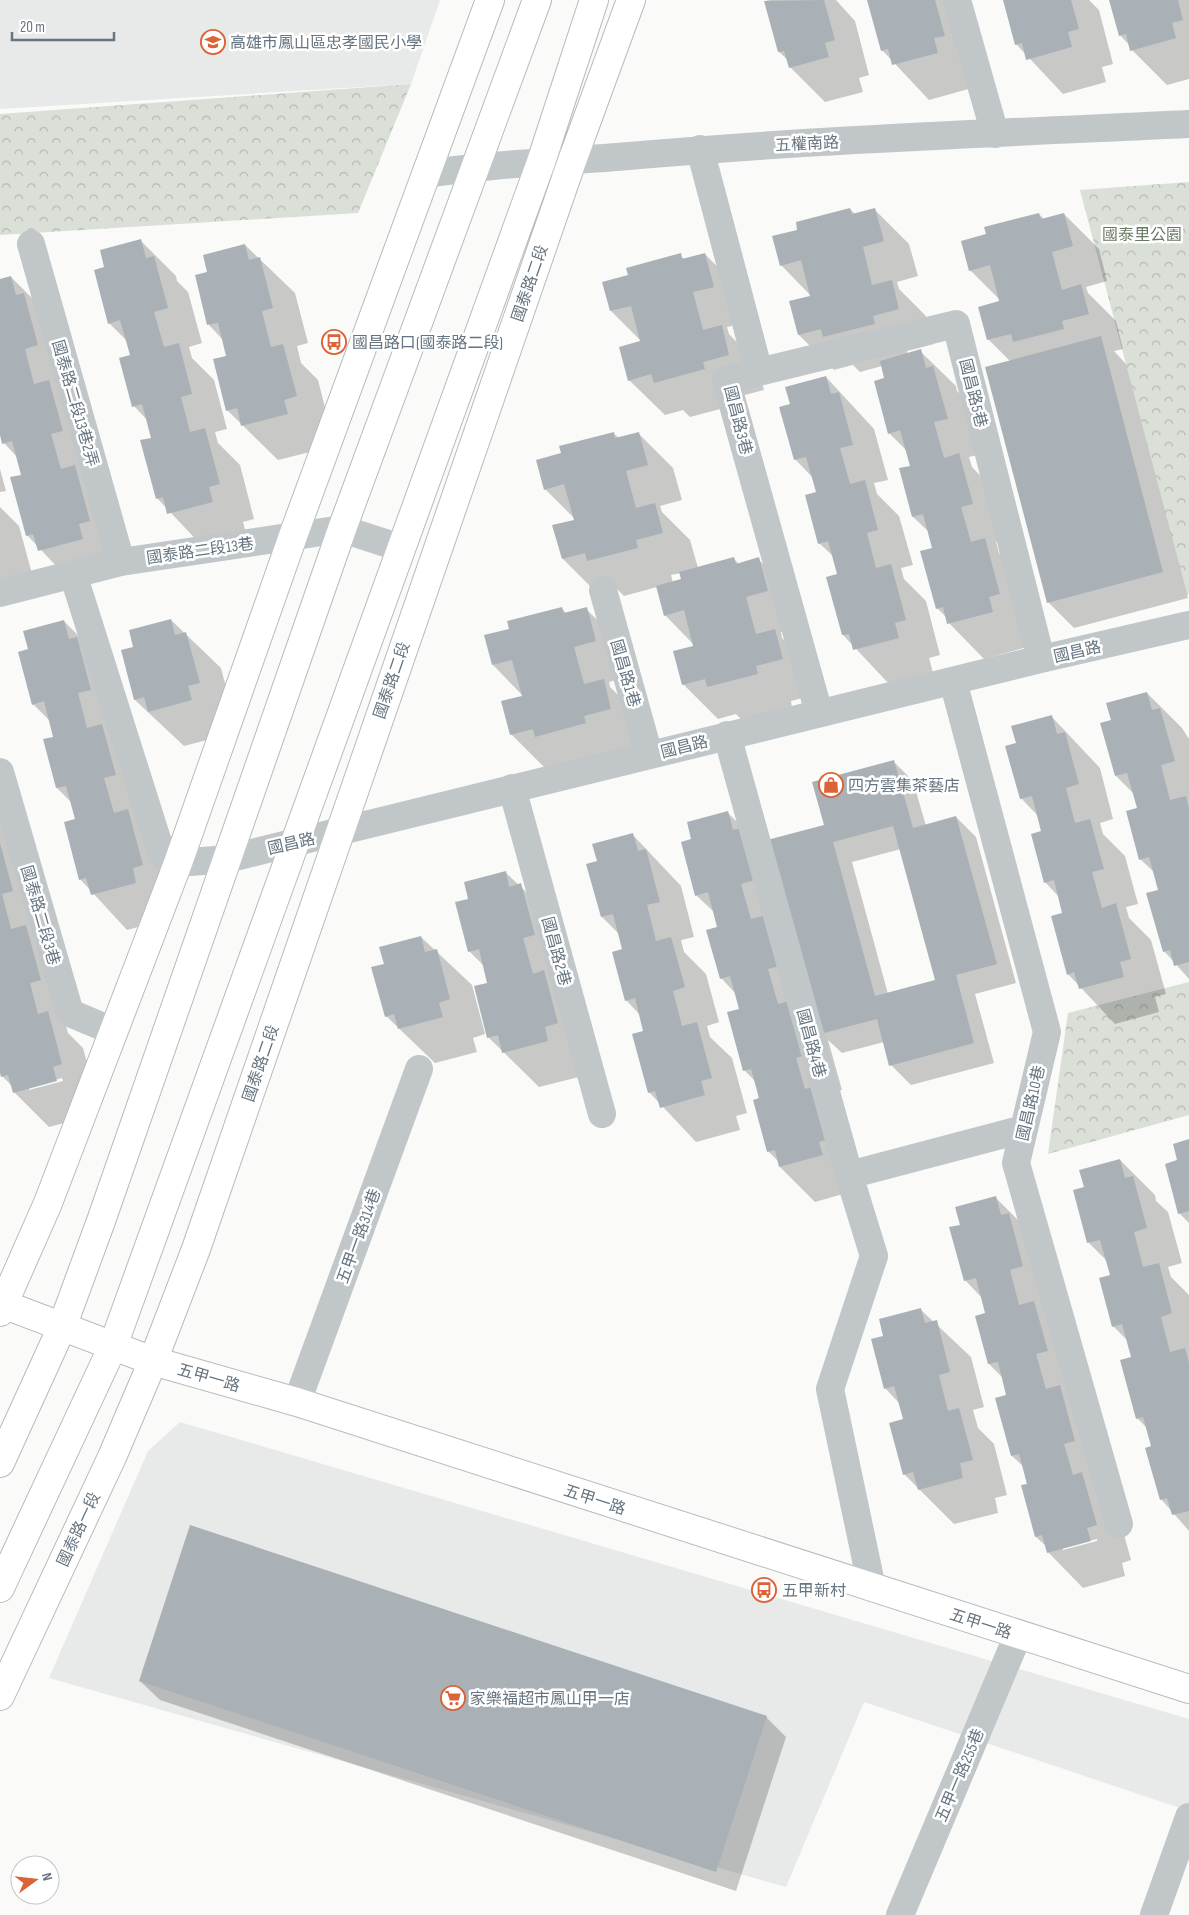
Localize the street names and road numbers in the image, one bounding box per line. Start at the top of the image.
street label: 五權南路 [775,133,840,156]
street label: 國泰路二段 [508,243,552,324]
street label: 國泰路二段13巷2弄 [47,338,102,469]
street label: 國昌路5巷 [955,357,990,430]
street label: 國昌路3巷 [720,384,755,457]
street label: 國泰路二段13巷 [145,535,255,568]
street label: 國昌路1巷 [606,637,643,709]
street label: 國昌路 [1052,638,1103,667]
street label: 國泰路二段 [370,640,414,721]
street label: 國昌路 [659,732,710,762]
street label: 國昌路 [266,830,317,859]
street label: 國泰路二段3巷 [16,863,63,967]
street label: 國昌路2巷 [537,915,574,988]
street label: 國昌路4巷 [792,1007,829,1080]
street label: 國泰路二段 [239,1023,283,1104]
street label: 國昌路10巷 [1014,1064,1049,1143]
street label: 五甲一路314巷 [334,1187,385,1286]
street label: 五甲一路 [175,1360,242,1396]
street label: 五甲一路 [561,1482,628,1519]
street label: 國泰路一段 [54,1489,105,1570]
street label: 五甲一路 [947,1606,1014,1643]
street label: 五甲一路255巷 [932,1726,989,1825]

